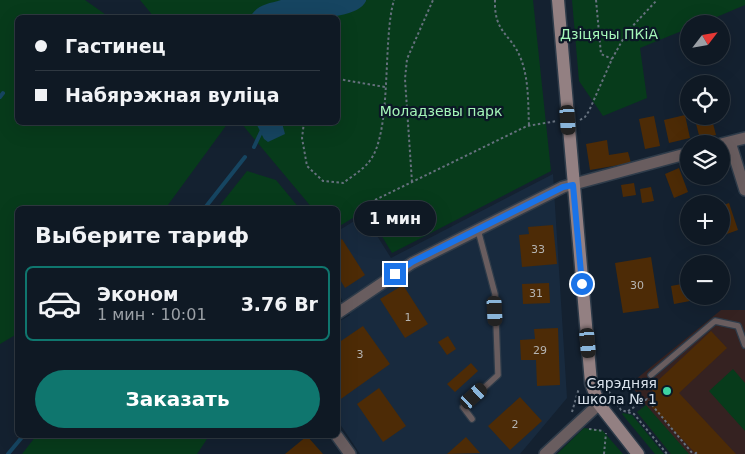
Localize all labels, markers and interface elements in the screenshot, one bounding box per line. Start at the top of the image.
north arrow [680,15,730,65]
map controls [680,15,730,305]
park label: Дзіцячы ПКіА [560,26,658,42]
text: Гастинец [65,35,166,57]
button: locate [680,75,730,125]
text: Набярэжная вуліца [65,84,279,106]
park label: Моладзевы парк [380,103,502,119]
car [559,105,576,135]
button: layers [680,135,730,185]
button: + [680,195,730,245]
callout: 1 мин [354,202,436,236]
text: 1 мин [369,209,421,228]
text: Выберите тариф [35,223,249,248]
house number: 33 [531,243,545,256]
button: − [680,255,730,305]
route end [384,263,406,285]
route start [571,273,593,295]
house number: 30 [630,279,644,292]
icon: car [37,281,82,326]
text: Эконом [97,283,179,305]
house number: 31 [529,287,543,300]
text: 3.76 Br [241,293,318,315]
car [486,296,503,326]
text: 1 мин · 10:01 [97,305,207,324]
house number: 1 [405,311,412,324]
car [579,327,596,359]
house number: 29 [533,344,547,357]
house number: 3 [357,348,364,361]
button: Заказать [35,370,320,428]
place label: Сярэдняя школа № 1 [577,375,657,407]
car [457,380,490,412]
marker: Сярэдняя школа № 1 [661,385,673,397]
house number: 2 [512,418,519,431]

